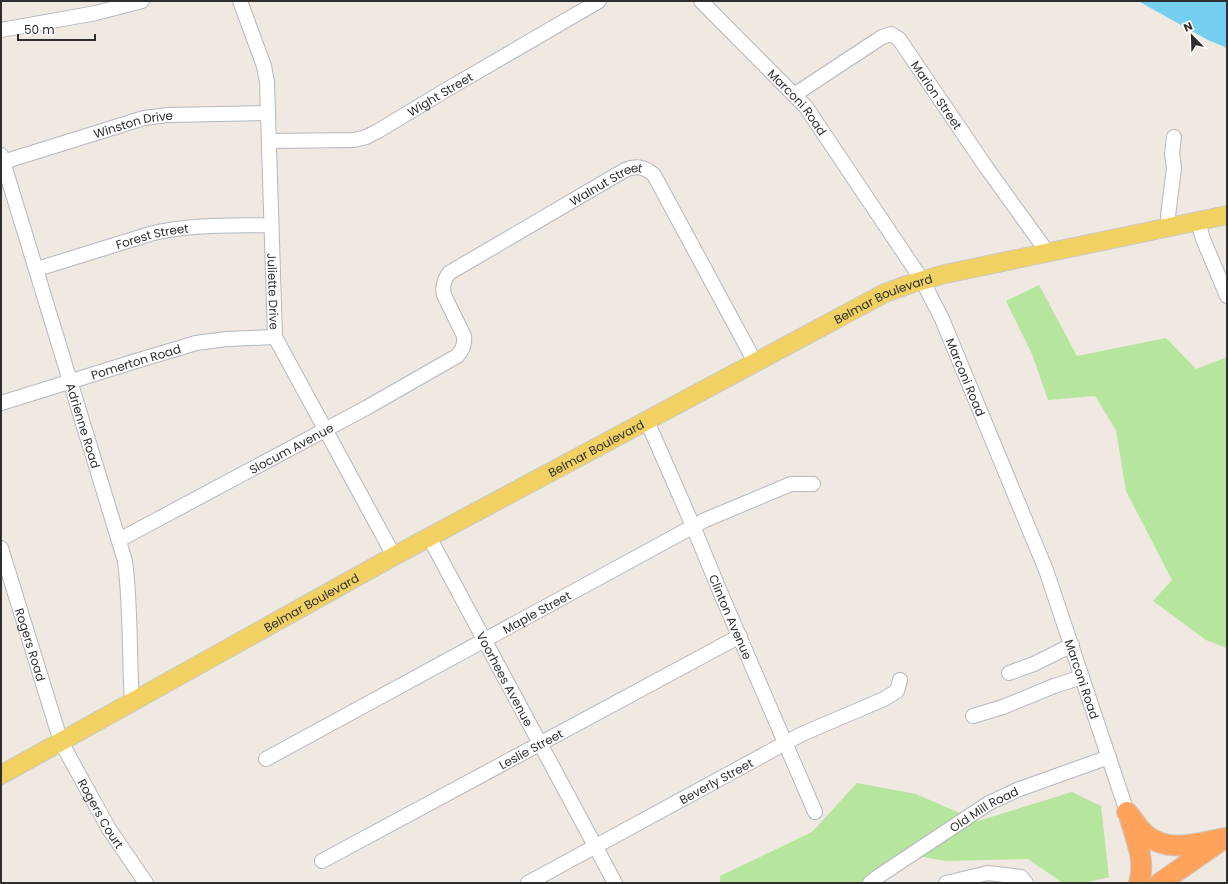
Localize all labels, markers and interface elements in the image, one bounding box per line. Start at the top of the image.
scale bar [18,16,95,42]
north arrow [1172,16,1212,56]
text: N [1181,18,1195,36]
text: 50 m [24,21,55,38]
street label: Marion Street [908,57,966,133]
street label: Marconi Road [764,65,831,139]
street label: Wight Street [404,68,476,120]
street label: Winston Drive [91,106,173,142]
street label: Walnut Street [566,159,644,209]
street label: Forest Street [113,219,189,253]
street label: Juliette Drive [264,253,283,330]
street label: Belmar Boulevard [831,270,934,327]
street label: Marconi Road [942,335,990,419]
street label: Pomerton Road [89,340,183,383]
street label: Adrienne Road [63,381,105,470]
street label: Belmar Boulevard [545,415,647,480]
street label: Slocum Avenue [246,419,336,478]
street label: Belmar Boulevard [260,569,362,636]
street label: Clinton Avenue [705,572,757,662]
street label: Maple Street [499,586,574,637]
street label: Rogers Road [12,606,50,683]
street label: Voorhees Avenue [473,628,538,729]
street label: Marconi Road [1061,637,1104,721]
street label: Leslie Street [496,724,566,773]
street label: Beverly Street [676,754,756,808]
street label: Rogers Court [74,775,128,852]
street label: Old Mill Road [946,782,1021,836]

